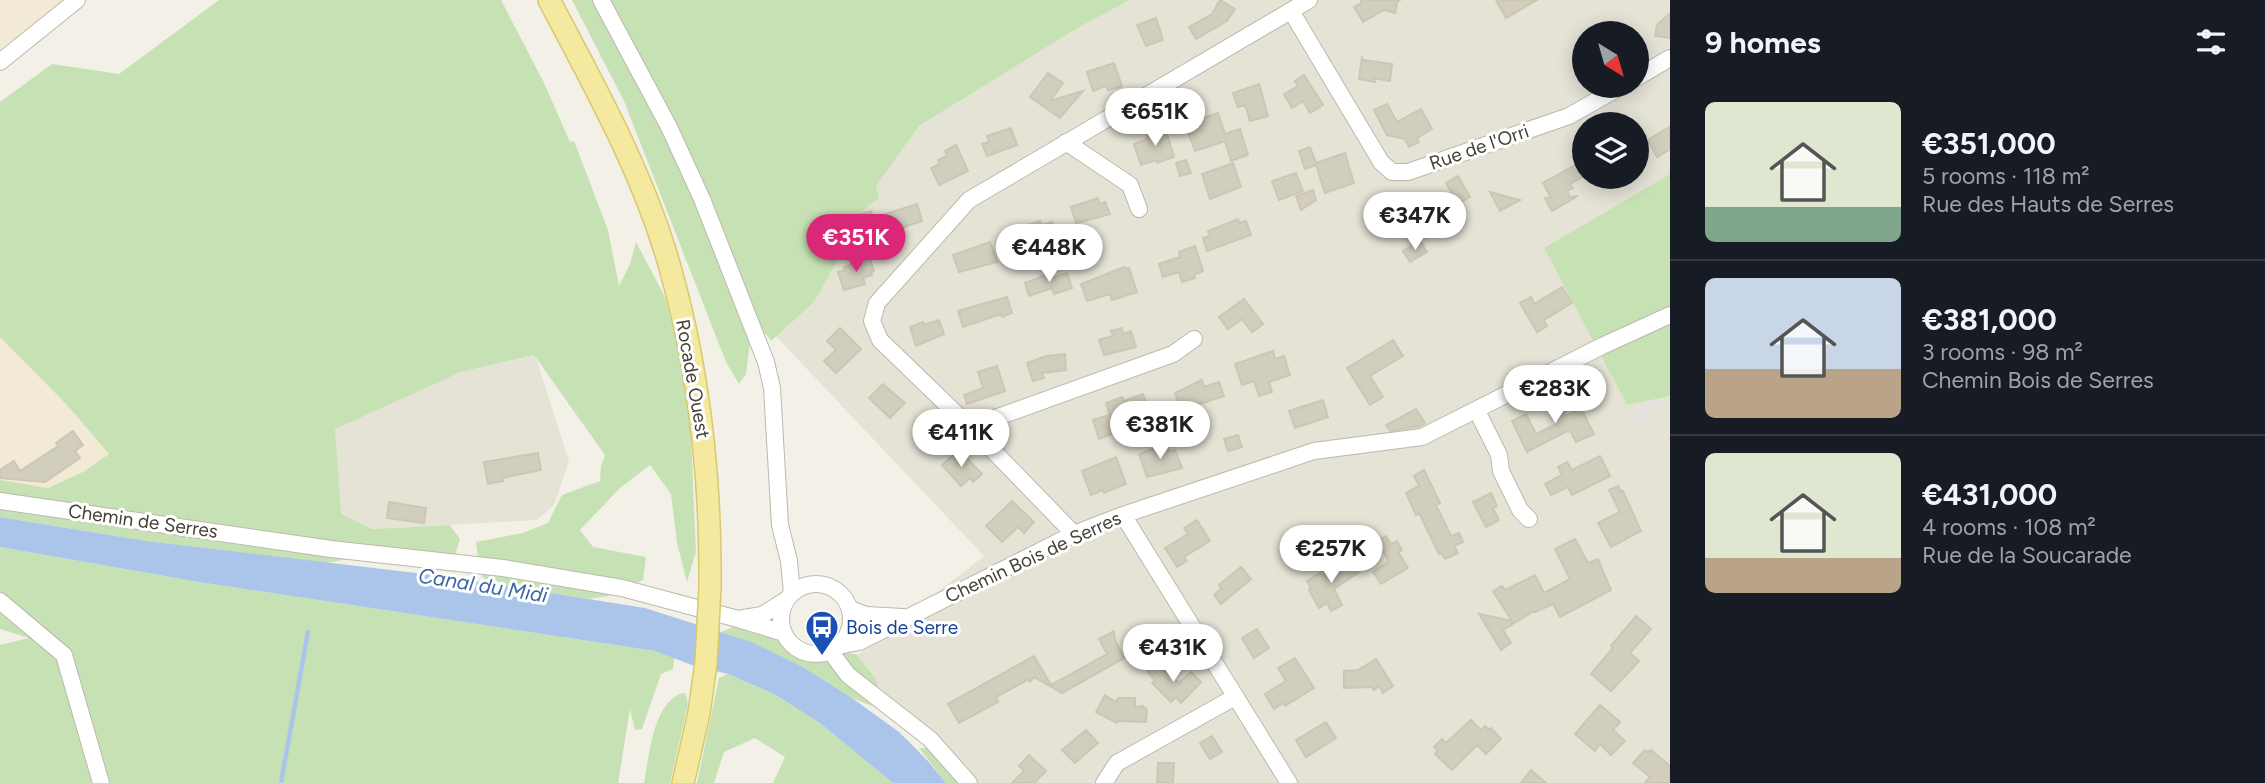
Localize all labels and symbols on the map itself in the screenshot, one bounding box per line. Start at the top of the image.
north arrow [1572,21,1648,98]
pin: €651K [1106,88,1204,148]
street label: Rue de l'Orri [1426,119,1532,175]
pin: €347K [1366,192,1464,252]
pin: €351K [807,215,905,274]
pin: €448K [1000,224,1098,284]
street label: Rocade Ouest [671,317,715,441]
pin: €283K [1506,366,1604,425]
pin: €381K [1111,402,1209,461]
pin: €411K [912,410,1010,469]
street label: Chemin de Serres [67,499,219,543]
street label: Chemin Bois de Serres [941,506,1125,608]
pin: €257K [1282,526,1380,585]
water label: Canal du Midi [417,562,550,608]
bus stop icon: Bois de Serre [803,608,841,657]
place label: Bois de Serre [846,616,958,639]
pin: €431K [1124,624,1222,684]

